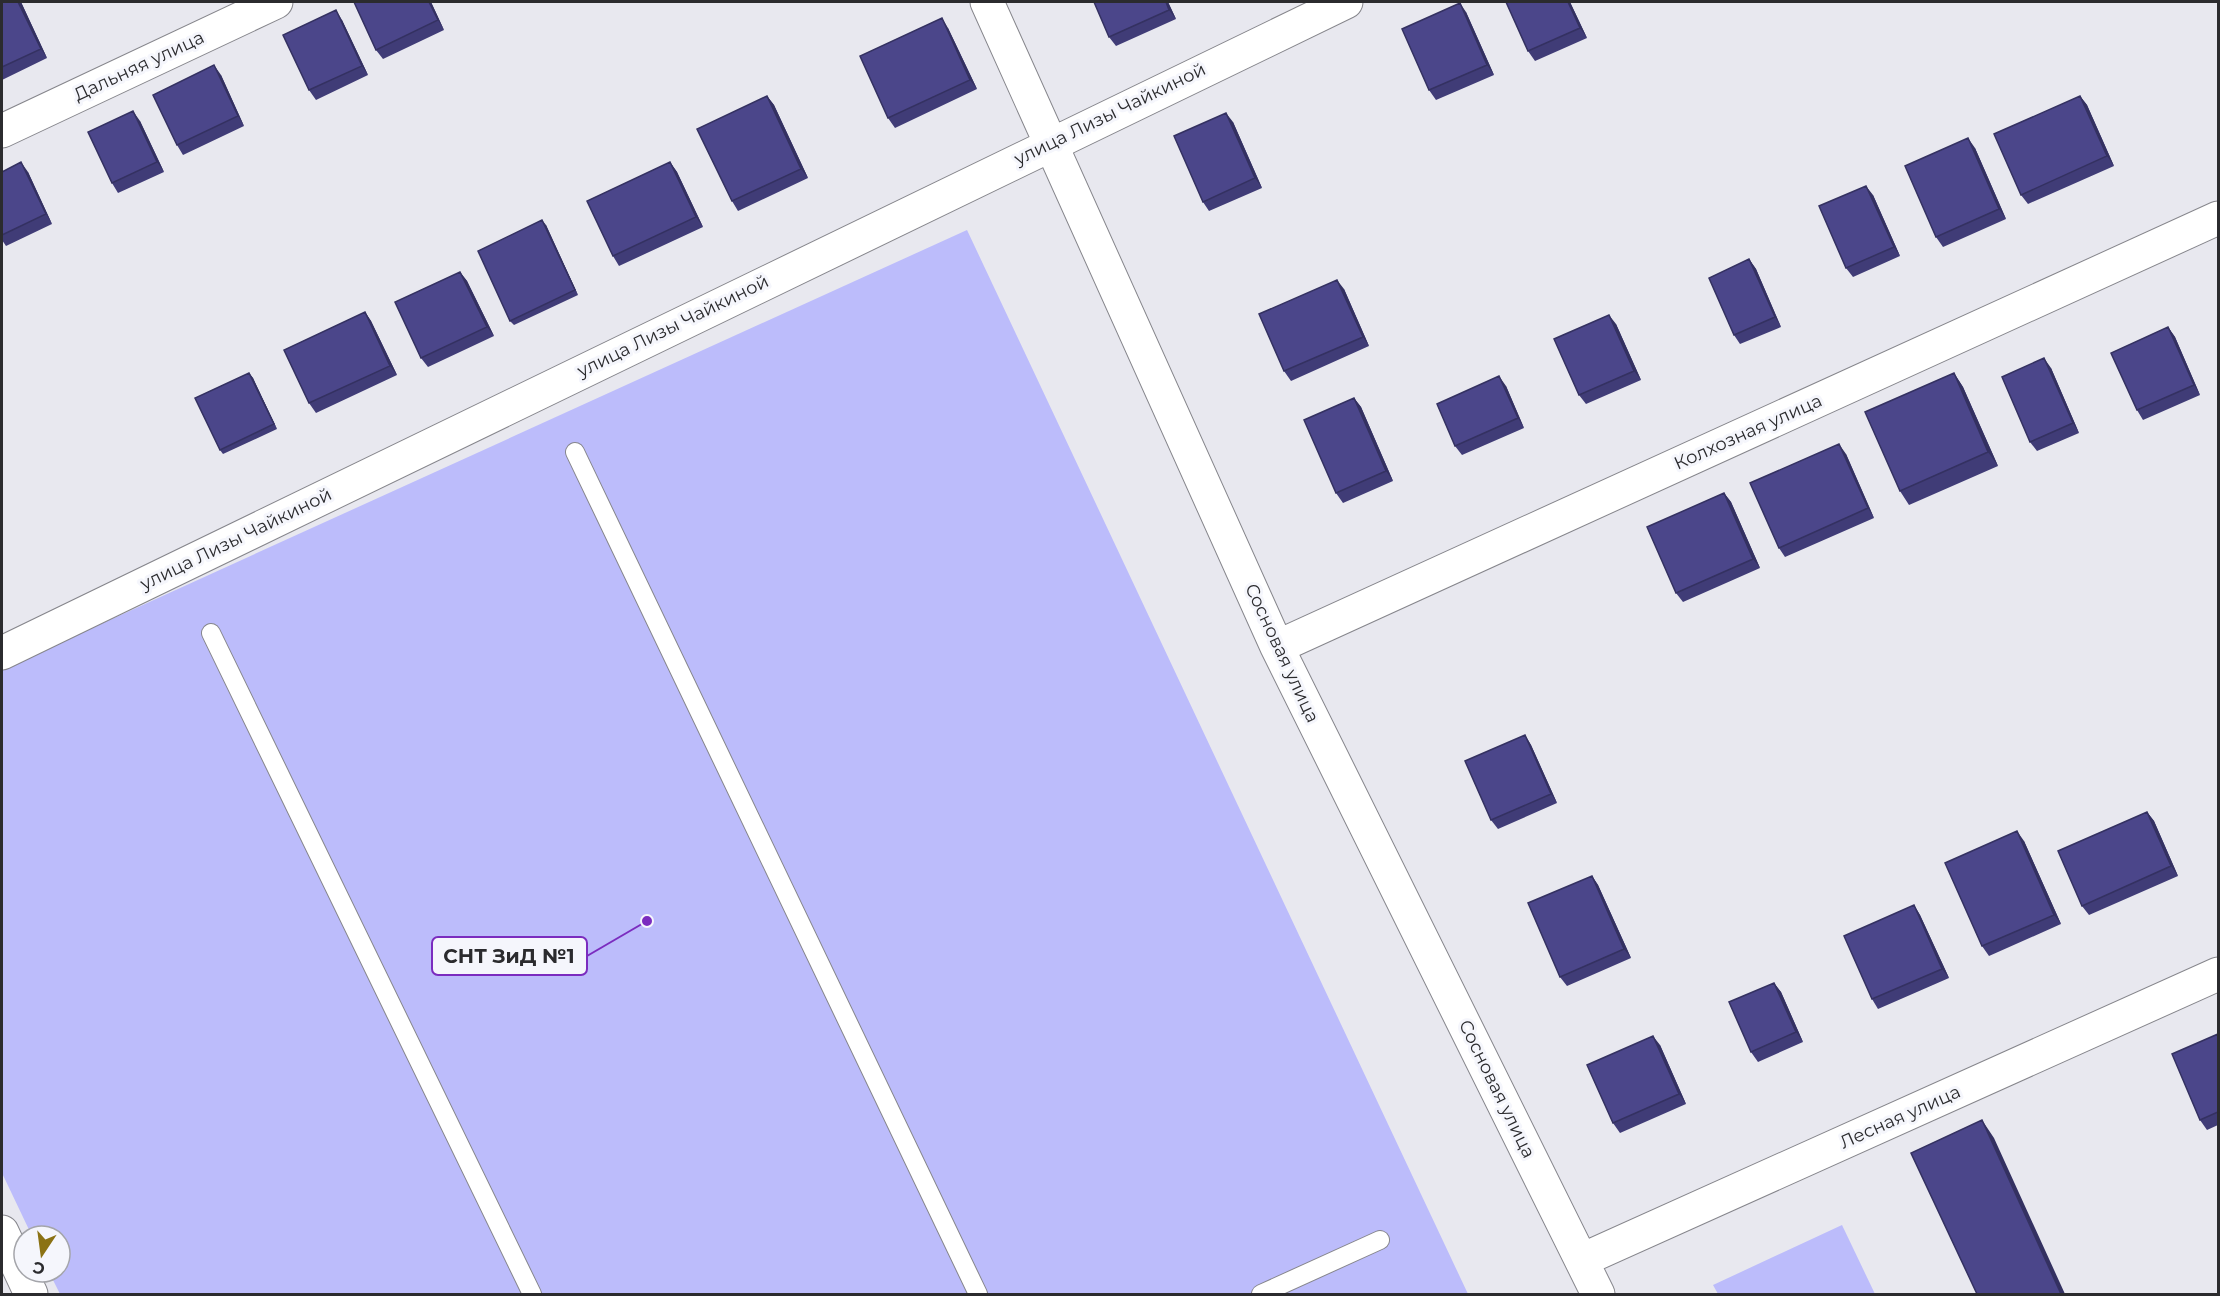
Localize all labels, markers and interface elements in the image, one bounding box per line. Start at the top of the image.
street label: Дальняя улица [70,26,208,106]
street label: улица Лизы Чайкиной [1010,58,1209,170]
street label: улица Лизы Чайкиной [573,270,772,382]
street label: Колхозная улица [1671,390,1825,474]
street label: улица Лизы Чайкиной [136,483,335,595]
street label: Сосновая улица [1240,580,1324,726]
callout: СНТ ЗиД №1 [432,937,587,975]
text: СНТ ЗиД №1 [443,944,575,968]
street label: Сосновая улица [1454,1016,1540,1162]
street label: Лесная улица [1836,1081,1964,1153]
north arrow [12,1224,72,1284]
text: С [31,1257,47,1279]

